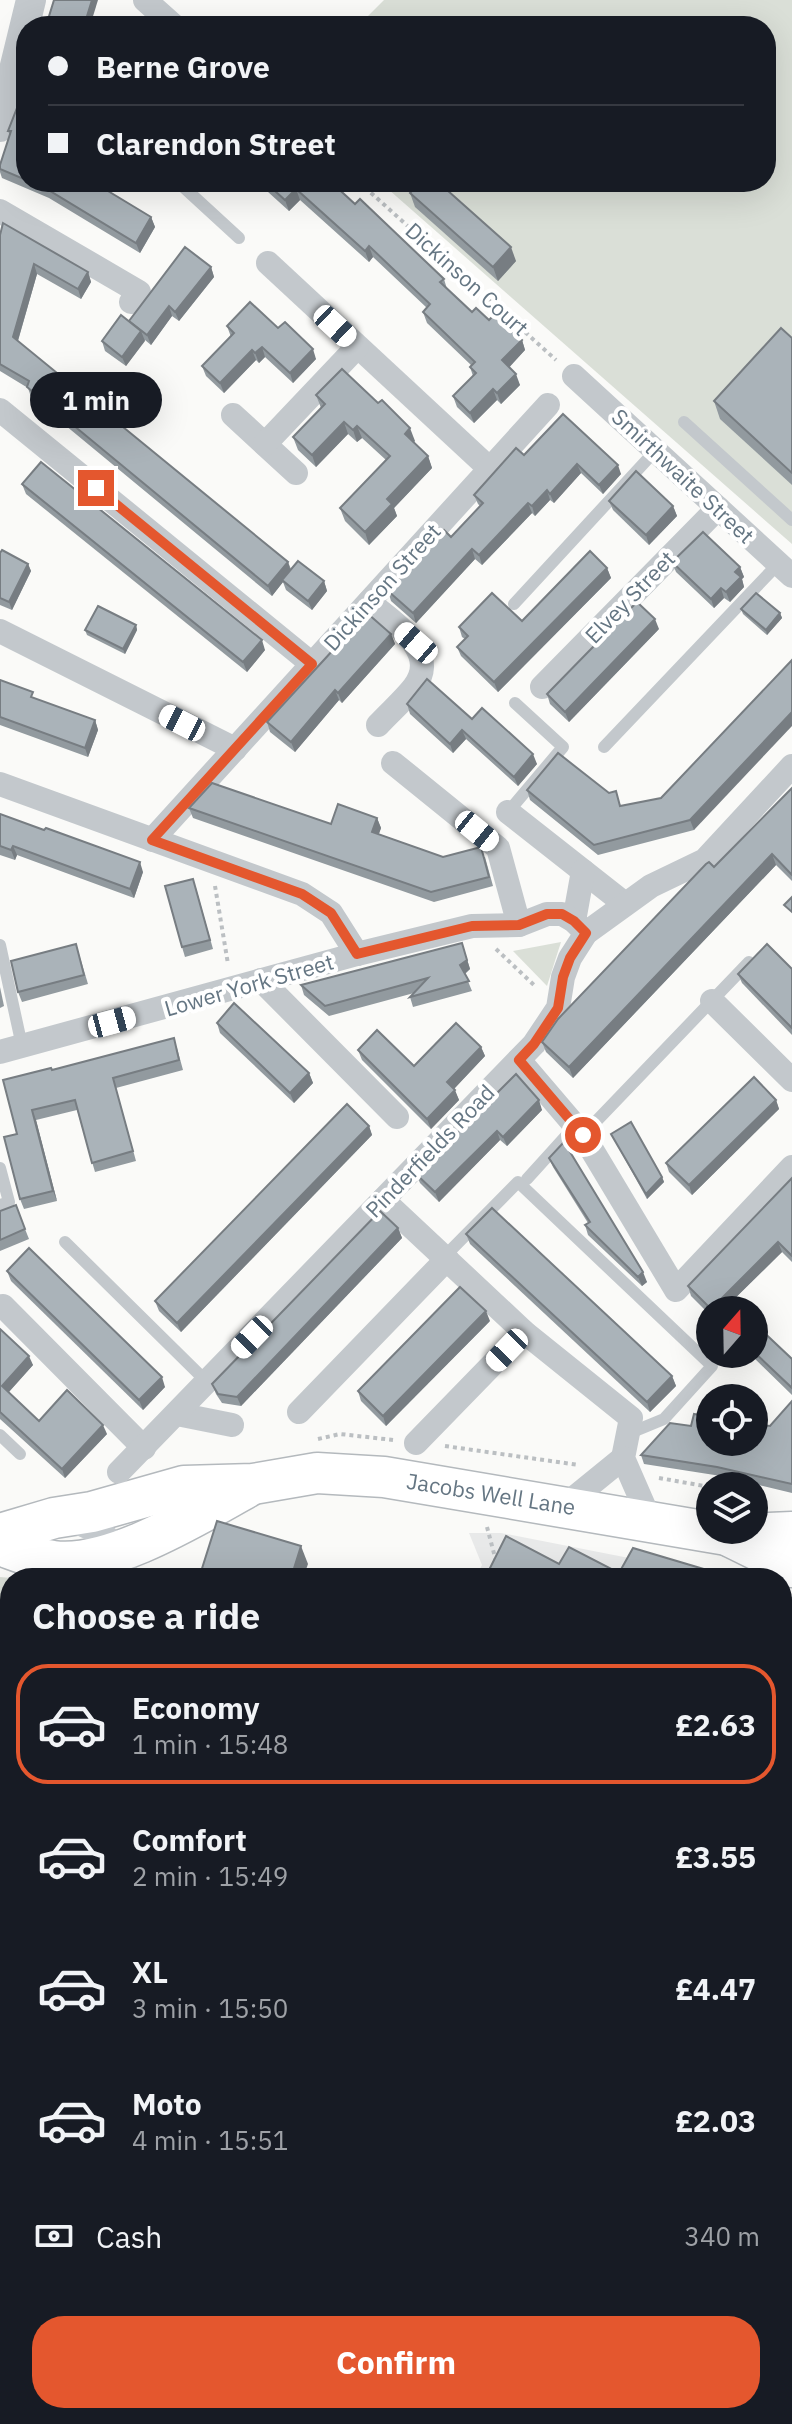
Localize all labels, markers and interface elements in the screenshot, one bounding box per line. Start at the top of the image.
text: Berne Grove [96,47,270,86]
text: Clarendon Street [96,124,336,163]
street label: Dickinson Court [400,216,535,342]
car [309,301,361,351]
callout: 1 min [30,372,162,428]
text: 1 min [62,383,130,417]
street label: Smirthwaite Street [606,402,761,549]
route end [78,470,114,506]
street label: Dickinson Street [317,517,447,657]
street label: Elvey Street [578,544,681,649]
car [390,618,442,668]
car [155,701,209,745]
car [451,807,503,855]
street label: Lower York Street [161,947,337,1023]
car [86,1004,138,1040]
street label: Pinderfields Road [359,1078,501,1223]
route start [565,1117,601,1153]
north arrow [696,1296,768,1368]
map controls [696,1296,768,1544]
car [227,1311,277,1363]
car [482,1324,532,1376]
button: locate [696,1384,768,1456]
street label: Jacobs Well Lane [405,1466,578,1521]
button: layers [696,1472,768,1544]
text: Choose a ride [32,1592,260,1639]
icon: car [36,1688,108,1760]
text: Economy [132,1688,260,1727]
text: £2.63 [675,1705,756,1744]
text: 1 min · 15:48 [132,1727,288,1761]
icon: car [36,1820,108,1892]
text: Comfort [132,1820,247,1859]
text: £3.55 [675,1837,756,1876]
text: 2 min · 15:49 [132,1859,288,1893]
icon: car [36,1952,108,2024]
text: XL [132,1952,168,1991]
text: £4.47 [675,1969,756,2008]
text: 3 min · 15:50 [132,1991,288,2025]
icon: car [36,2084,108,2156]
text: Moto [132,2084,202,2123]
text: £2.03 [675,2101,756,2140]
text: 4 min · 15:51 [132,2123,288,2157]
icon: cash [32,2214,76,2258]
text: Cash [96,2217,162,2256]
text: 340 m [684,2219,760,2253]
button: Confirm [32,2316,760,2408]

